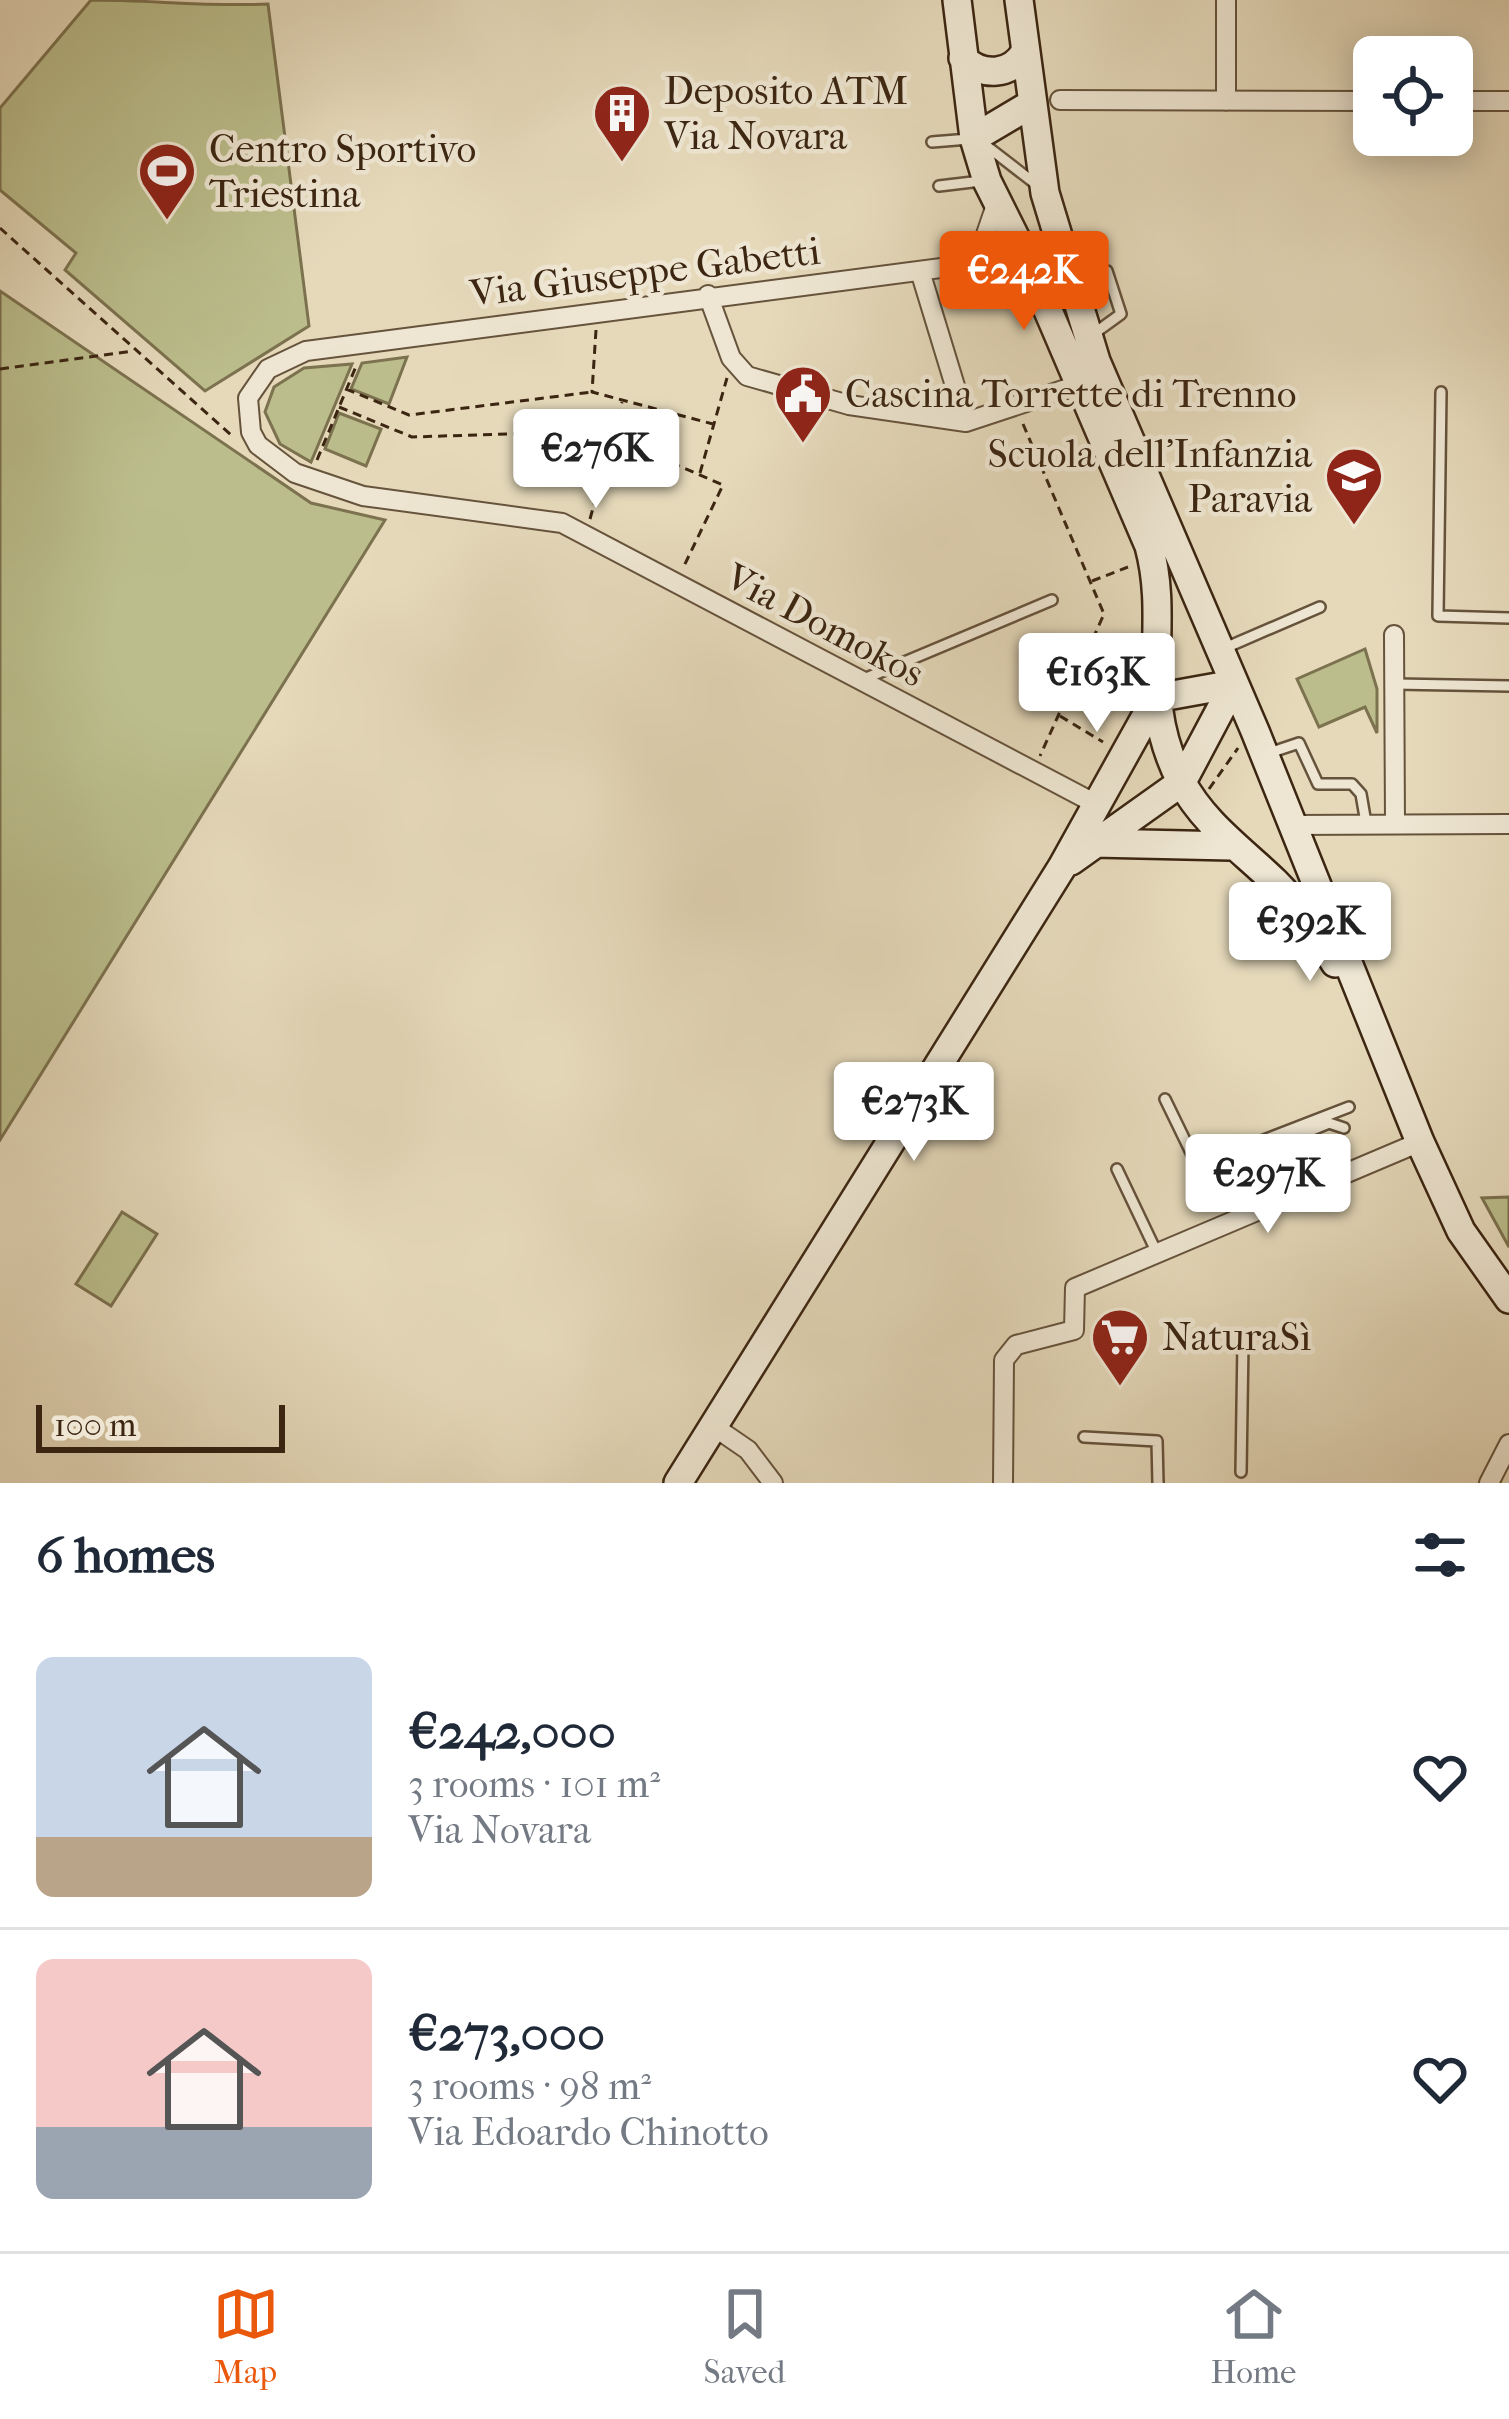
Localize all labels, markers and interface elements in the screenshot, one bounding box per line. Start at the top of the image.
map controls [1353,36,1473,156]
button: locate [1353,36,1473,156]
place label: Deposito ATM Via Novara [663,68,908,159]
building icon: Deposito ATM Via Novara [591,82,653,164]
place label: Centro Sportivo Triestina [209,126,476,217]
sports icon: Centro Sportivo Triestina [136,140,198,222]
street label: Via Giuseppe Gabetti [466,228,823,316]
pin: €242K [940,231,1108,333]
text: €242K [967,247,1081,293]
public building icon: Cascina Torrette di Trenno [772,363,834,445]
place label: Cascina Torrette di Trenno [845,371,1297,417]
pin: €276K [512,409,680,511]
text: €276K [540,425,652,471]
place label: Scuola dell'Infanzia Paravia [988,431,1313,522]
school or university icon: Scuola dell'Infanzia Paravia [1323,445,1385,527]
street label: Via Domokos [717,553,932,696]
pin: €163K [1013,633,1181,735]
text: €163K [1046,649,1148,695]
pin: €392K [1226,882,1394,984]
text: €392K [1256,898,1364,944]
pin: €273K [830,1062,998,1164]
text: €273K [861,1078,967,1124]
pin: €297K [1184,1134,1352,1236]
text: €297K [1213,1150,1323,1196]
supermarket icon: NaturaSì [1089,1306,1151,1388]
place label: NaturaSì [1162,1314,1312,1360]
scale bar [36,1399,285,1452]
text: 100 m [54,1406,137,1445]
icon: filters [1407,1522,1473,1588]
text: 6 homes [36,1525,215,1585]
text: €242,000 [408,1701,616,1761]
icon: home [132,1705,276,1849]
icon: heart [1407,1744,1473,1810]
text: 3 rooms · 101 m² [408,1761,660,1807]
text: Via Novara [408,1807,591,1853]
text: €273,000 [408,2003,605,2063]
icon: home [132,2007,276,2151]
icon: heart [1407,2046,1473,2112]
text: 3 rooms · 98 m² [408,2063,651,2109]
text: Via Edoardo Chinotto [408,2109,769,2155]
tab: Map [213,2281,279,2392]
tab: Saved [704,2281,785,2392]
tab: Home [1211,2281,1296,2392]

